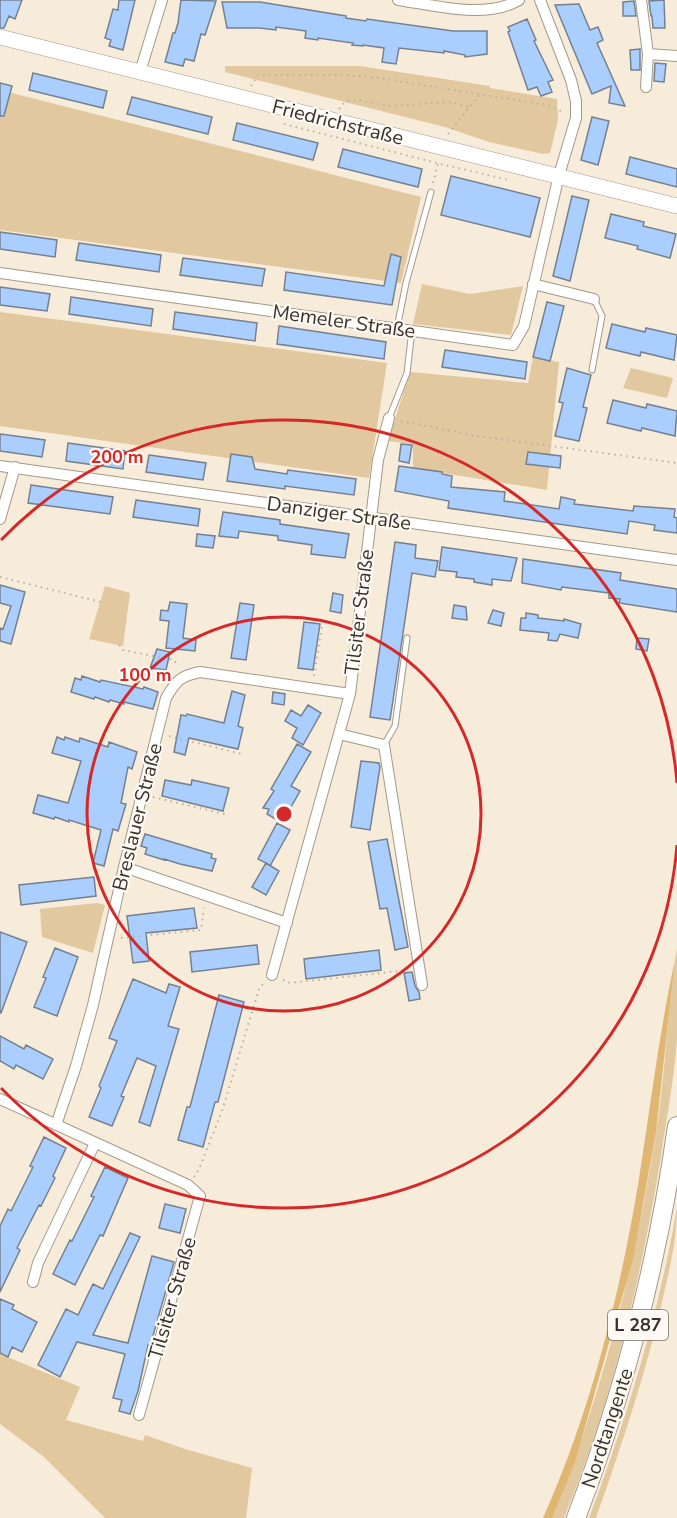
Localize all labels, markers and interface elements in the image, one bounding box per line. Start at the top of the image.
street label: Friedrichstraße [269,93,406,152]
street label: Memeler Straße [271,298,417,345]
text: 200 m [90,445,144,469]
street label: Danziger Straße [265,490,413,537]
street label: Tilsiter Straße [338,548,381,676]
text: 100 m [118,663,172,687]
street label: Breslauer Straße [106,740,169,894]
centre of rings [274,804,294,824]
street label: Tilsiter Straße [142,1234,203,1363]
road number: L 287 [608,1310,668,1340]
street label: Nordtangente [575,1365,640,1492]

